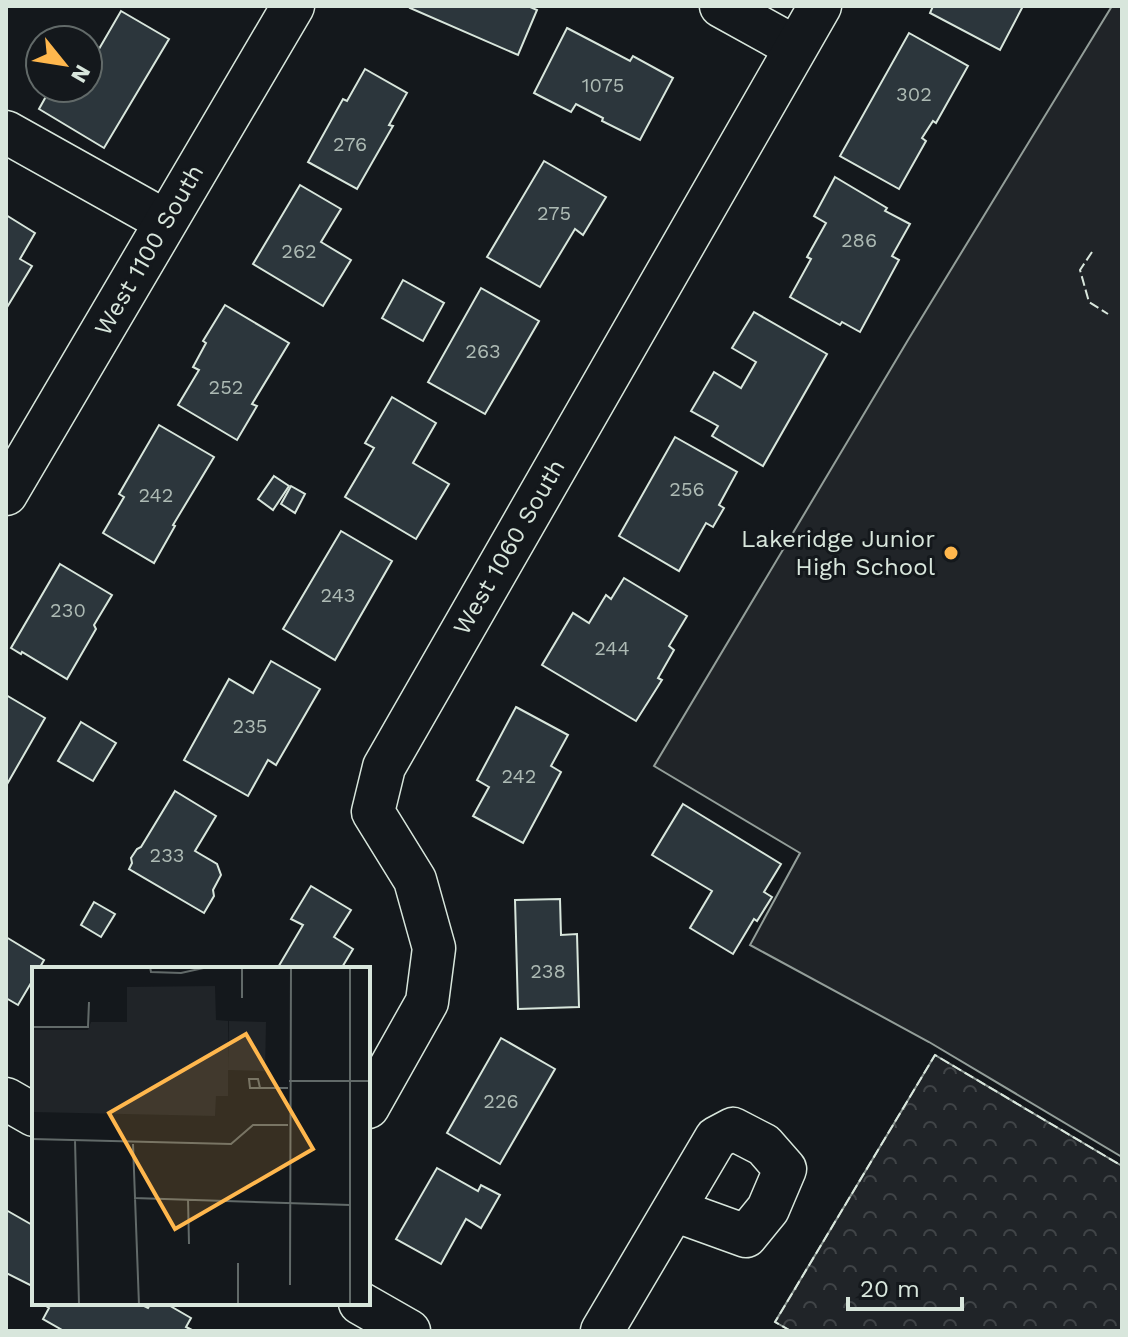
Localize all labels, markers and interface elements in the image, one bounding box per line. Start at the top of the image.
north arrow [24,24,104,104]
text: N [66,60,96,87]
house number: 1075 [582,73,624,97]
house number: 302 [896,82,932,106]
house number: 276 [333,132,367,156]
street label: West 1100 South [89,160,209,340]
house number: 275 [537,201,571,225]
house number: 286 [841,228,877,252]
house number: 262 [281,239,317,263]
house number: 263 [465,339,501,363]
house number: 252 [209,375,243,399]
street label: West 1060 South [447,454,571,640]
house number: 256 [669,477,705,501]
house number: 242 [139,483,173,507]
place label: Lakeridge Junior High School [741,525,936,581]
marker: Lakeridge Junior High School [942,544,960,562]
house number: 243 [321,583,355,607]
house number: 230 [50,598,86,622]
house number: 244 [594,636,630,660]
house number: 235 [233,714,267,738]
house number: 242 [502,764,536,788]
house number: 233 [150,843,184,867]
house number: 238 [530,959,566,983]
inset map [32,967,370,1305]
house number: 226 [483,1089,519,1113]
scale bar [848,1261,962,1311]
text: 20 m [860,1275,920,1303]

